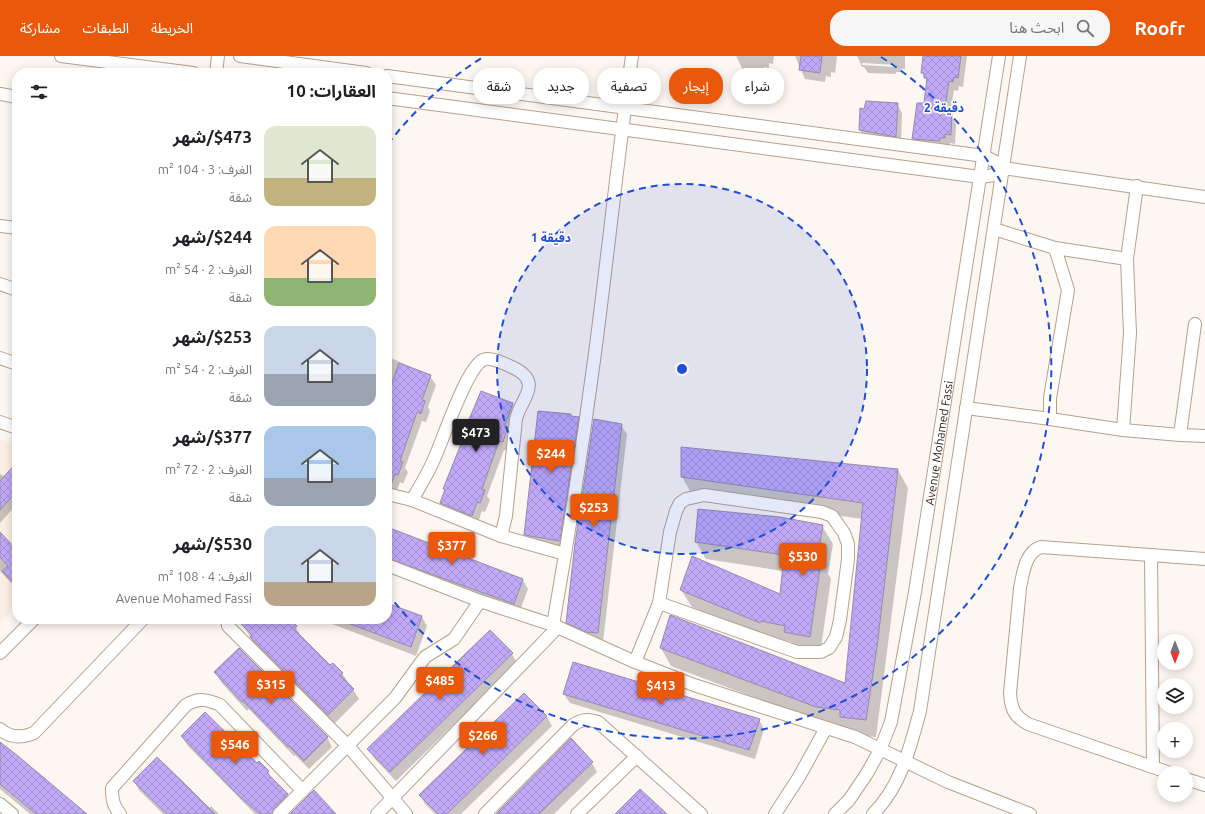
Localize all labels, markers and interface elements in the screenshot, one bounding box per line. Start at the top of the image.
search box [830,10,1110,46]
icon: search [1074,17,1096,39]
text: Roofr [1134,17,1185,39]
text: ابحث هنا [1009,19,1064,36]
text: مشاركة [20,20,60,36]
text: الطبقات [82,20,129,36]
text: الخريطة [151,20,193,36]
chip: شقة [473,68,525,104]
chip: جديد [533,68,589,104]
chip: تصفية [597,68,661,104]
chip: إيجار [669,68,723,104]
chip: شراء [731,68,784,104]
icon: filters [28,81,50,103]
text: العقارات: 10 [287,81,376,100]
text: 2 دقيقة [924,101,964,115]
text: $473/شهر [173,127,252,146]
icon: home [296,142,344,190]
text: الغرف: 3 · 104 m² [158,162,252,176]
text: شقة [229,190,252,204]
text: $244/شهر [173,227,252,246]
text: 1 دقيقة [531,231,571,245]
icon: home [296,242,344,290]
text: الغرف: 2 · 54 m² [165,262,252,276]
text: شقة [229,290,252,304]
text: $253/شهر [173,327,252,346]
icon: home [296,342,344,390]
text: الغرف: 2 · 54 m² [165,362,252,376]
centre of rings [675,362,689,376]
street label: Avenue Mohamed Fassi [922,380,955,506]
text: شقة [229,390,252,404]
pin: $473 [452,419,500,453]
text: $473 [461,425,491,439]
text: $377/شهر [173,427,252,446]
pin: $244 [527,440,575,474]
icon: home [296,442,344,490]
text: $244 [536,446,566,460]
text: الغرف: 2 · 72 m² [165,462,252,476]
text: شقة [229,490,252,504]
pin: $253 [570,494,618,528]
text: $253 [579,500,609,514]
pin: $377 [428,532,476,566]
text: $530/شهر [173,534,252,553]
text: $377 [437,538,467,552]
icon: home [296,542,344,590]
pin: $530 [779,543,827,577]
text: $530 [788,549,818,563]
text: الغرف: 4 · 108 m² [158,569,252,583]
text: Avenue Mohamed Fassi [116,591,252,605]
north arrow [1157,634,1193,670]
map controls [1157,634,1193,802]
pin: $485 [416,667,464,701]
pin: $315 [247,671,295,705]
pin: $413 [637,672,685,706]
text: $485 [425,673,455,687]
text: $315 [256,677,286,691]
text: $413 [646,678,676,692]
button: layers [1157,678,1193,714]
pin: $266 [459,722,507,756]
button: + [1157,722,1193,758]
text: $266 [468,728,498,742]
pin: $546 [211,731,259,765]
text: $546 [220,737,250,751]
button: − [1157,766,1193,802]

